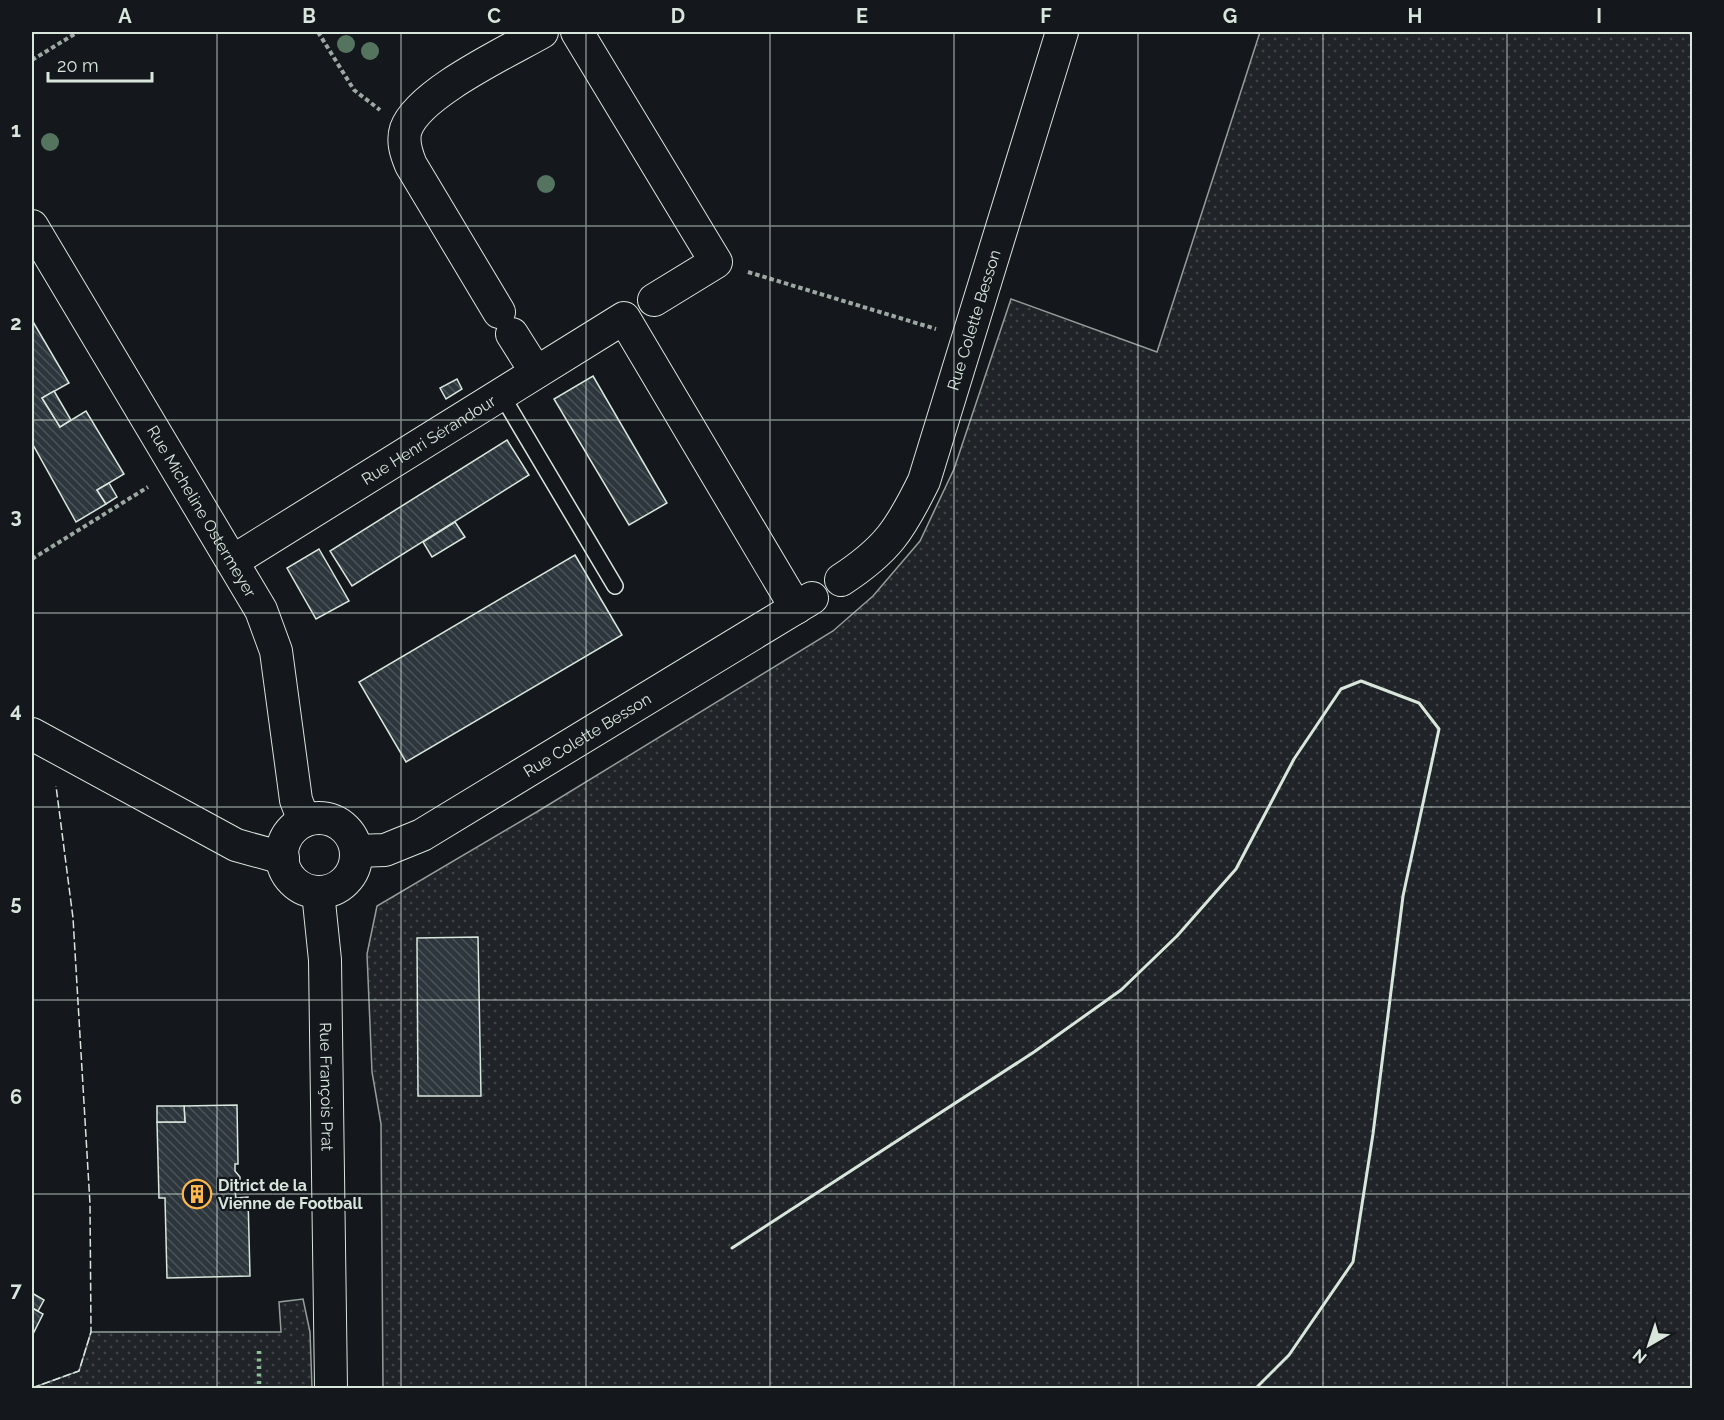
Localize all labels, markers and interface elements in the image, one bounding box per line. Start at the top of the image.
text: A [118,4,132,28]
text: B [302,4,316,28]
text: C [487,4,501,28]
text: D [671,4,685,28]
text: E [856,4,868,28]
text: F [1040,4,1052,28]
text: G [1223,4,1237,28]
text: H [1408,4,1422,28]
text: I [1596,4,1602,28]
scale bar [48,45,152,83]
text: 20 m [57,55,99,76]
text: 1 [11,118,21,142]
street label: Rue Colette Besson [943,247,1004,392]
text: 2 [10,311,22,335]
street label: Rue Henri Sérandour [358,391,499,488]
street label: Rue Micheline Ostermeyer [144,422,261,601]
text: 3 [10,504,22,528]
street label: Rue Colette Besson [520,689,654,781]
text: 4 [10,698,22,722]
text: 5 [10,891,22,915]
street label: Rue François Prat [316,1022,337,1152]
text: 6 [10,1085,22,1109]
place label: Ditrict de la Vienne de Football [218,1176,363,1213]
building icon: Ditrict de la Vienne de Football [181,1178,213,1210]
text: 7 [10,1278,22,1302]
north arrow [1619,1315,1679,1375]
text: N [1629,1345,1651,1367]

